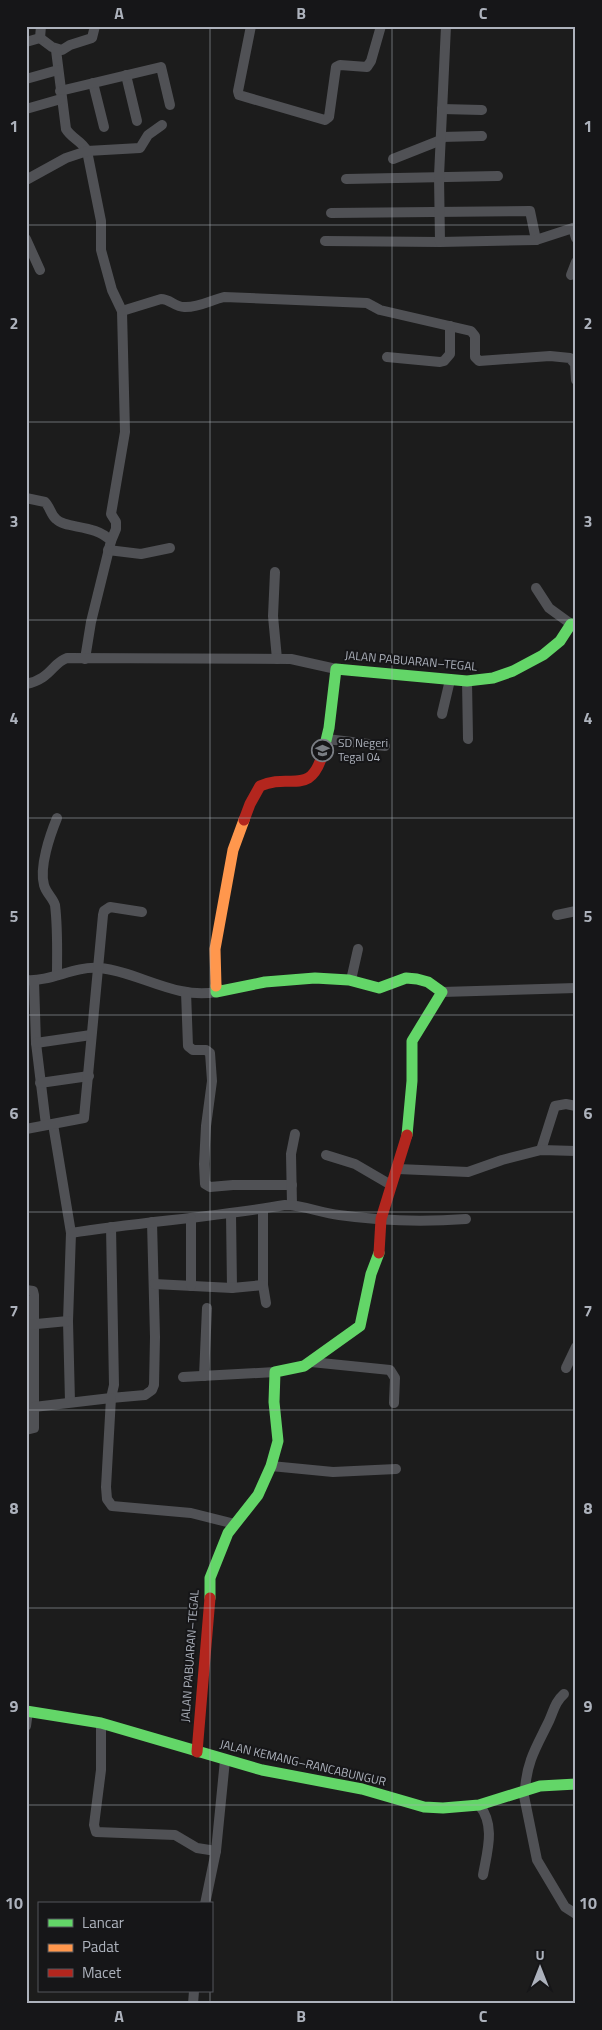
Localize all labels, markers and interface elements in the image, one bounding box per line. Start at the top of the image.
text: A [114,1,124,25]
text: B [296,1,306,25]
text: C [479,1,488,25]
text: 1 [10,114,18,138]
text: 1 [584,114,592,138]
text: 2 [10,311,18,335]
text: 2 [584,311,592,335]
text: 3 [10,509,18,533]
text: 3 [584,509,592,533]
street label: JALAN PABUARAN–TEGAL [344,645,478,676]
text: 4 [10,706,19,730]
text: 4 [584,706,593,730]
place label: SD Negeri Tegal 04 [338,733,388,766]
school or university icon: SD Negeri Tegal 04 [310,738,334,762]
text: 5 [10,904,19,928]
text: 5 [584,904,593,928]
text: 6 [10,1101,19,1125]
text: 6 [584,1101,593,1125]
text: 7 [10,1299,18,1323]
text: 7 [584,1299,592,1323]
text: 8 [10,1496,19,1520]
text: 8 [584,1496,593,1520]
street label: JALAN PABUARAN–TEGAL [175,1589,204,1723]
text: 9 [10,1694,19,1718]
text: 9 [584,1694,593,1718]
street label: JALAN KEMANG–RANCABUNGUR [218,1734,388,1791]
text: 10 [5,1891,23,1915]
text: 10 [579,1891,597,1915]
legend [38,1902,212,1992]
text: Lancar [82,1911,124,1934]
text: Padat [82,1935,120,1958]
north arrow [514,1942,564,1992]
text: U [535,1944,545,1965]
text: Macet [82,1961,122,1984]
text: A [114,2004,124,2028]
text: B [296,2004,306,2028]
text: C [479,2004,488,2028]

